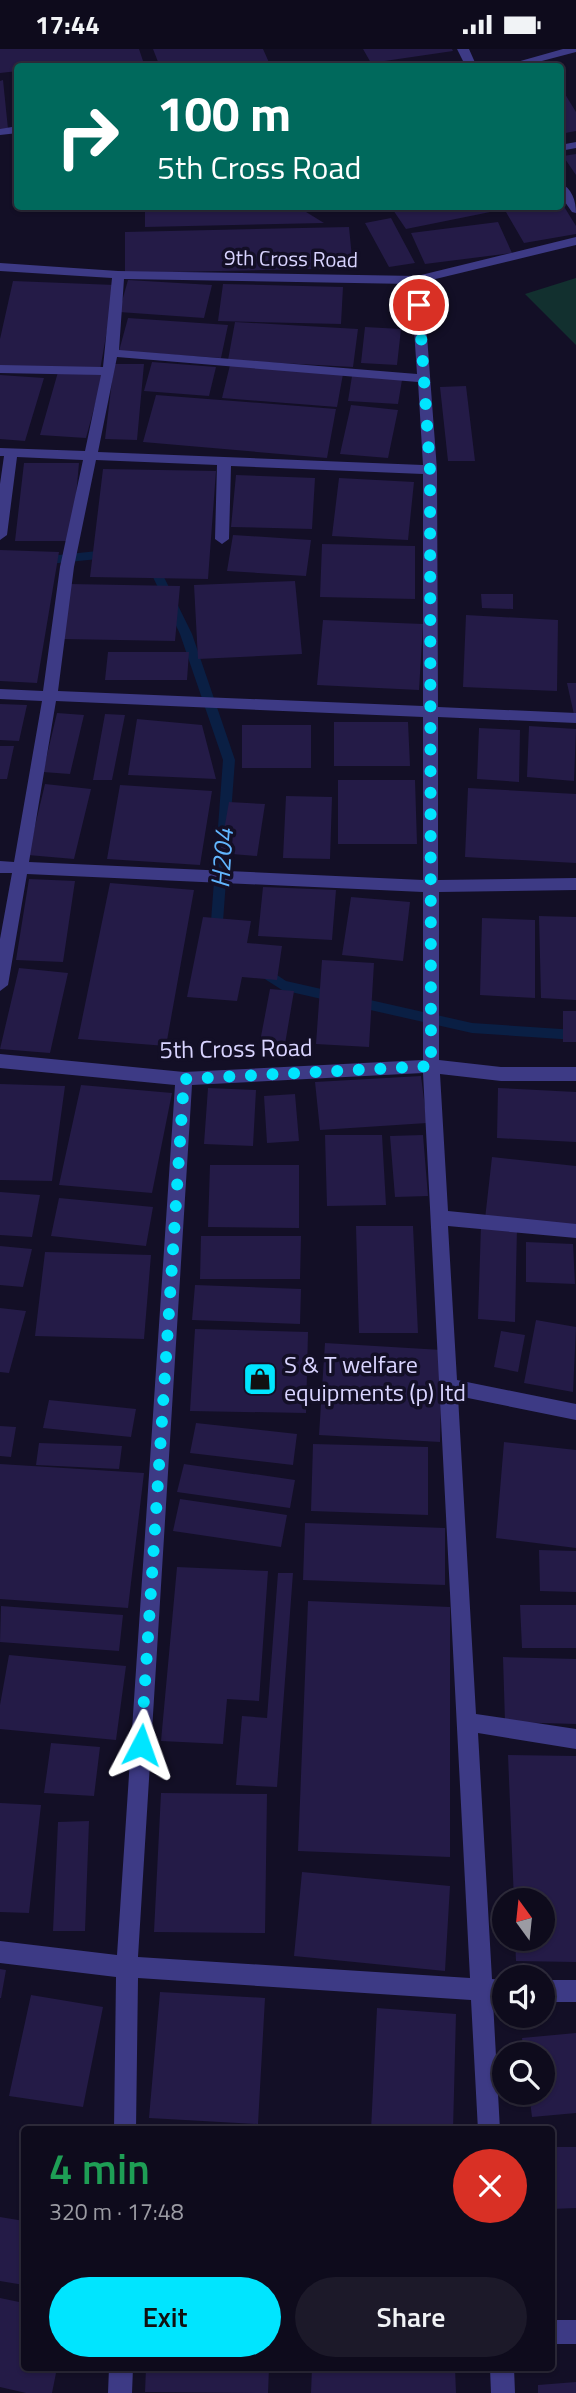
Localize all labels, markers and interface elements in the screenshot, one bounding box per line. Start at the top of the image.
text: 17:44 [35,5,100,44]
text: 100 m [157,75,291,150]
icon: right [42,91,133,182]
text: 5th Cross Road [157,143,361,191]
street label: 9th Cross Road [224,241,358,275]
pin [389,275,449,335]
icon: arrive [400,286,438,324]
water label: H204 [200,826,243,889]
street label: 5th Cross Road [159,1029,313,1067]
place label: S & T welfare equipments (p) ltd [284,1346,466,1410]
shop icon: S & T welfare equipments (p) ltd [241,1360,279,1398]
position arrow [104,1708,178,1782]
north arrow [492,1888,555,1951]
map controls [492,1888,555,2105]
button: sound [492,1965,555,2028]
button: search [492,2042,555,2105]
text: 4 min [49,2136,150,2200]
button: close [453,2149,527,2223]
text: 320 m · 17:48 [49,2194,184,2229]
button: Exit [49,2277,281,2357]
button: Share [295,2277,527,2357]

